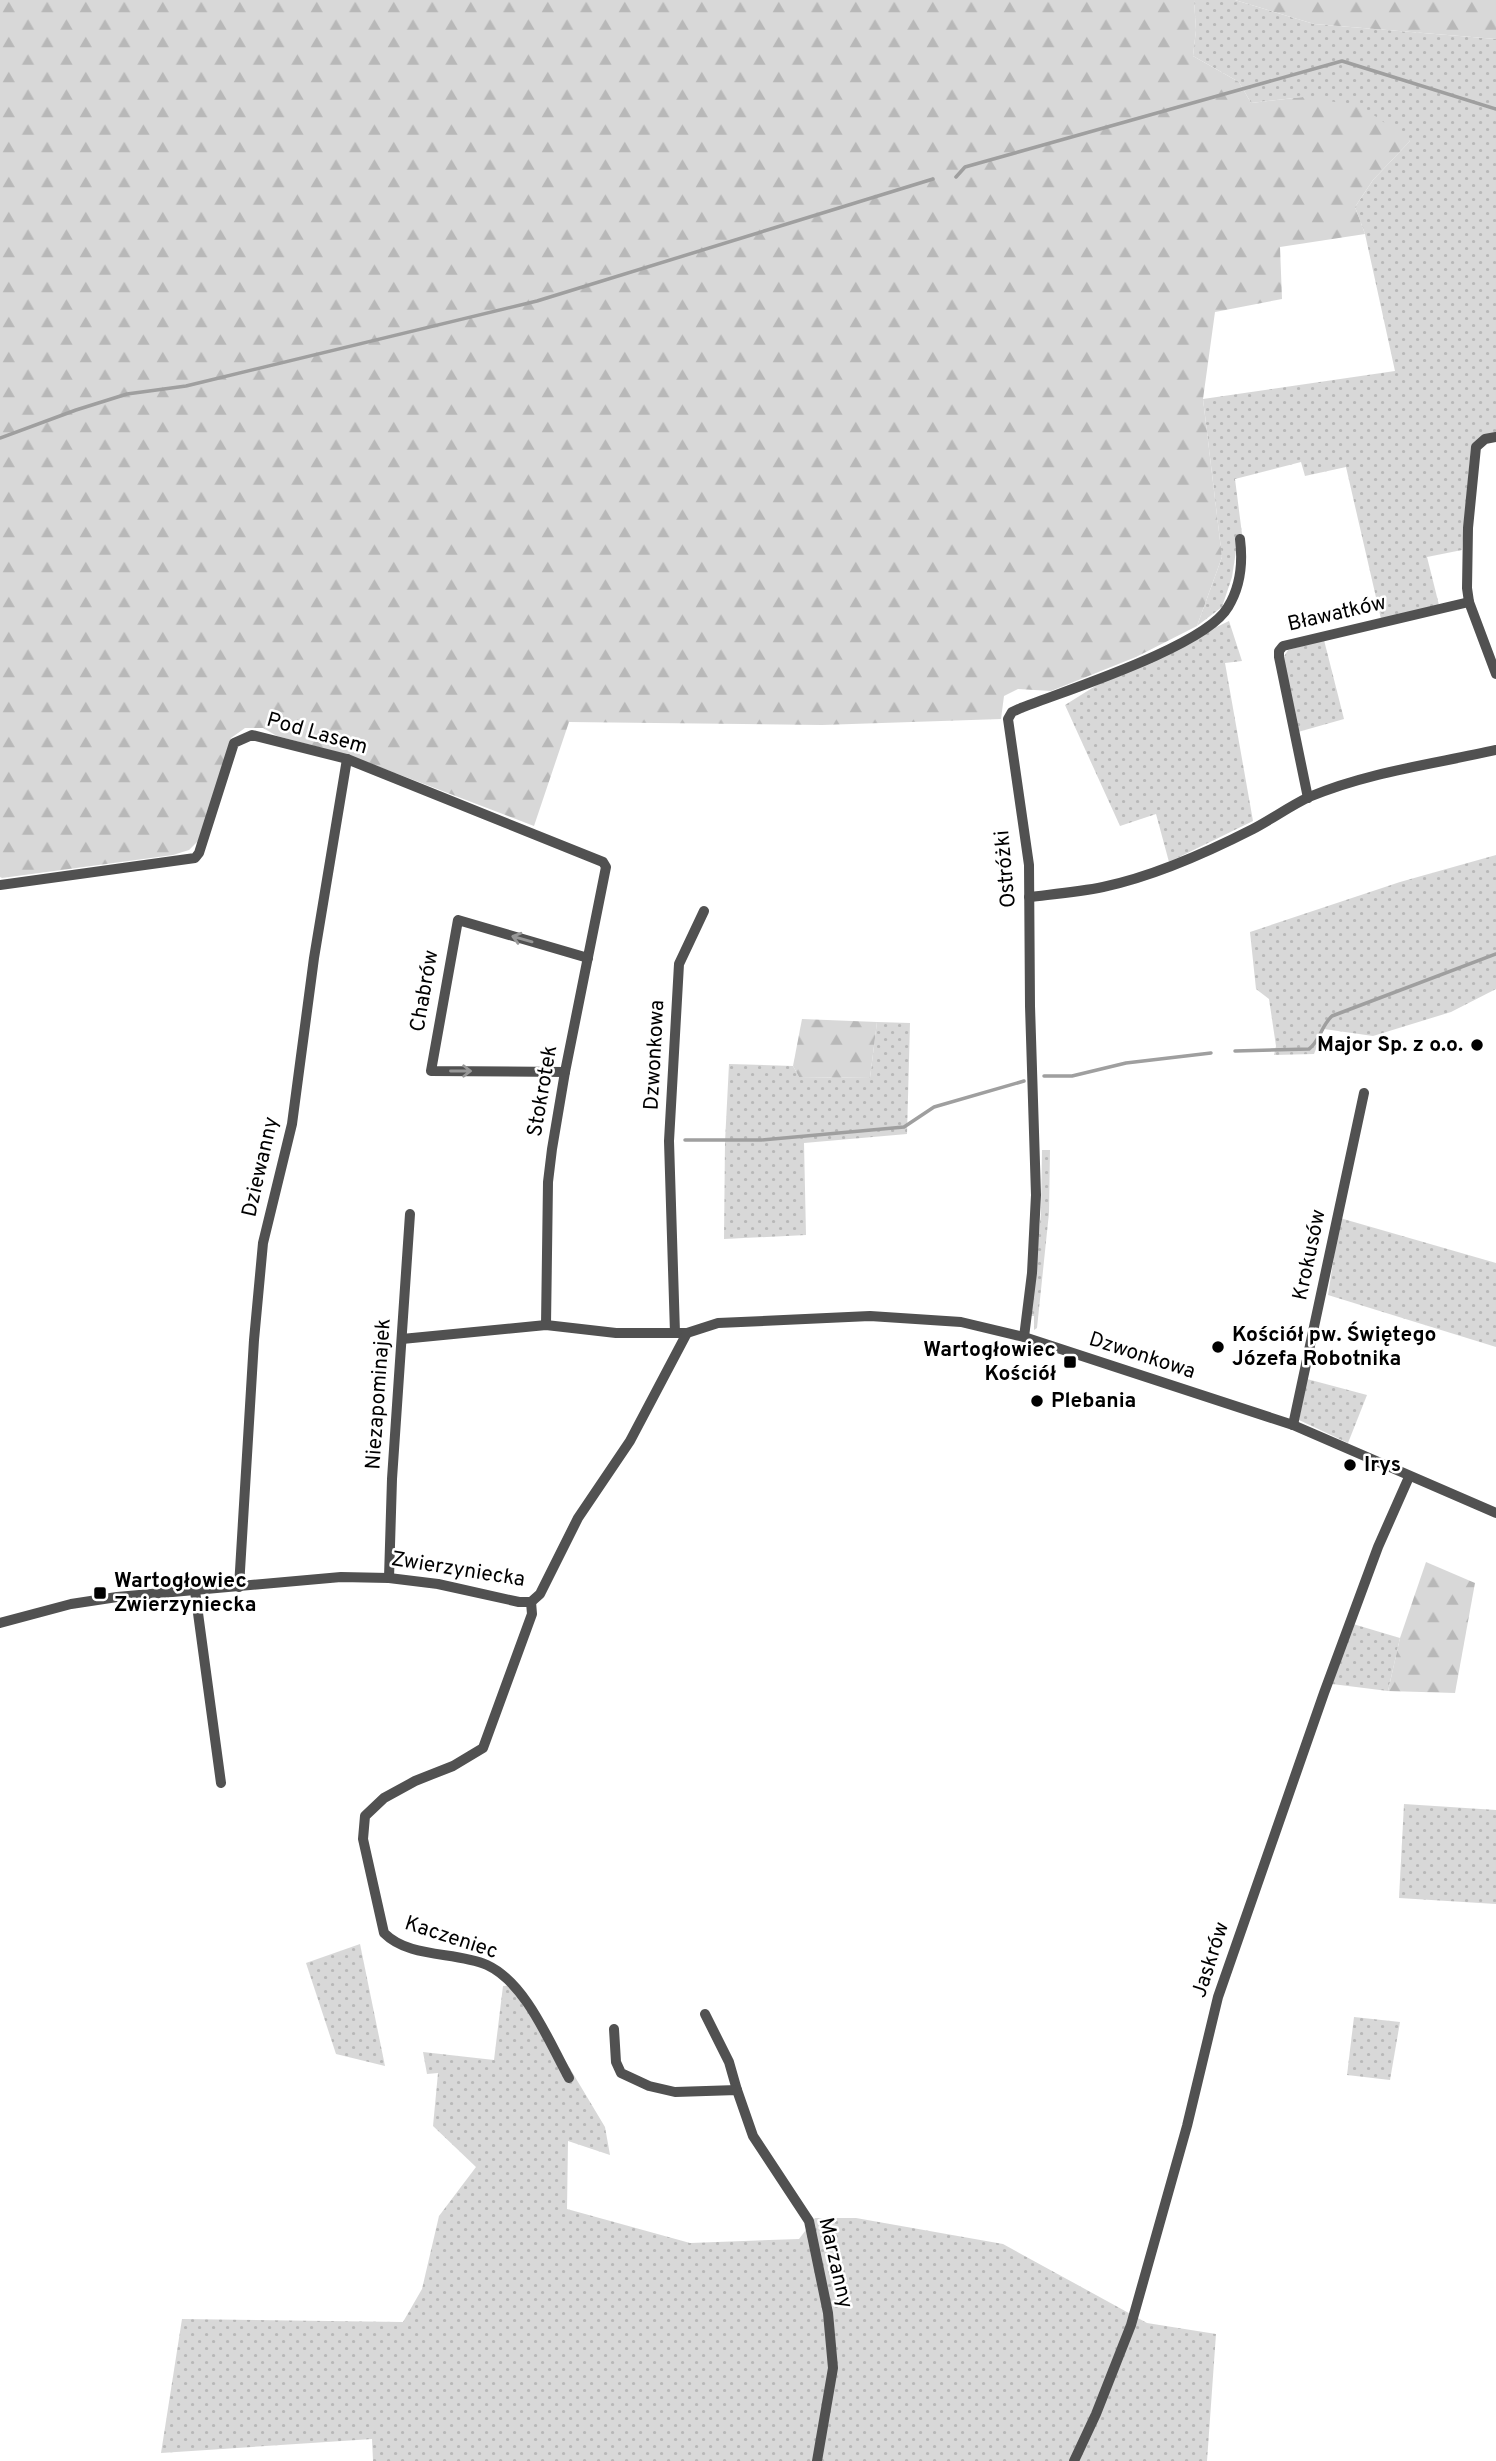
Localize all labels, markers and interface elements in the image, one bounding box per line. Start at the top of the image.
street label: Bławatków [1285,590,1389,638]
street label: Pod Lasem [263,707,371,761]
street label: Ostróżki [989,829,1023,909]
one-way arrow [512,931,534,944]
street label: Chabrów [405,948,445,1034]
street label: Dzwonkowa [639,999,671,1111]
place label: Major Sp. z o.o. [1317,1032,1463,1059]
marker: Major Sp. z o.o. [1469,1037,1485,1053]
street label: Stokrotek [522,1043,564,1139]
one-way arrow [449,1064,472,1078]
street label: Dziewanny [236,1114,286,1220]
street label: Krokusów [1287,1207,1333,1303]
street label: Niezapominajek [360,1317,398,1471]
place label: Kościół pw. Świętego Józefa Robotnika [1232,1321,1436,1373]
street label: Dzwonkowa [1085,1326,1199,1386]
place label: Wartogłowiec Kościół [923,1337,1056,1388]
marker: Kościół pw. Świętego Józefa Robotnika [1210,1339,1226,1355]
marker: Wartogłowiec Kościół [1062,1354,1078,1370]
place label: Plebania [1051,1388,1136,1415]
marker: Plebania [1029,1393,1045,1409]
place label: Irys [1364,1452,1401,1479]
marker: Irys [1342,1457,1358,1473]
street label: Zwierzyniecka [389,1546,527,1594]
place label: Wartogłowiec Zwierzyniecka [114,1568,256,1619]
marker: Wartogłowiec Zwierzyniecka [92,1585,108,1601]
street label: Kaczeniec [401,1910,501,1966]
street label: Jaskrów [1186,1919,1236,2001]
street label: Marzanny [811,2215,859,2311]

